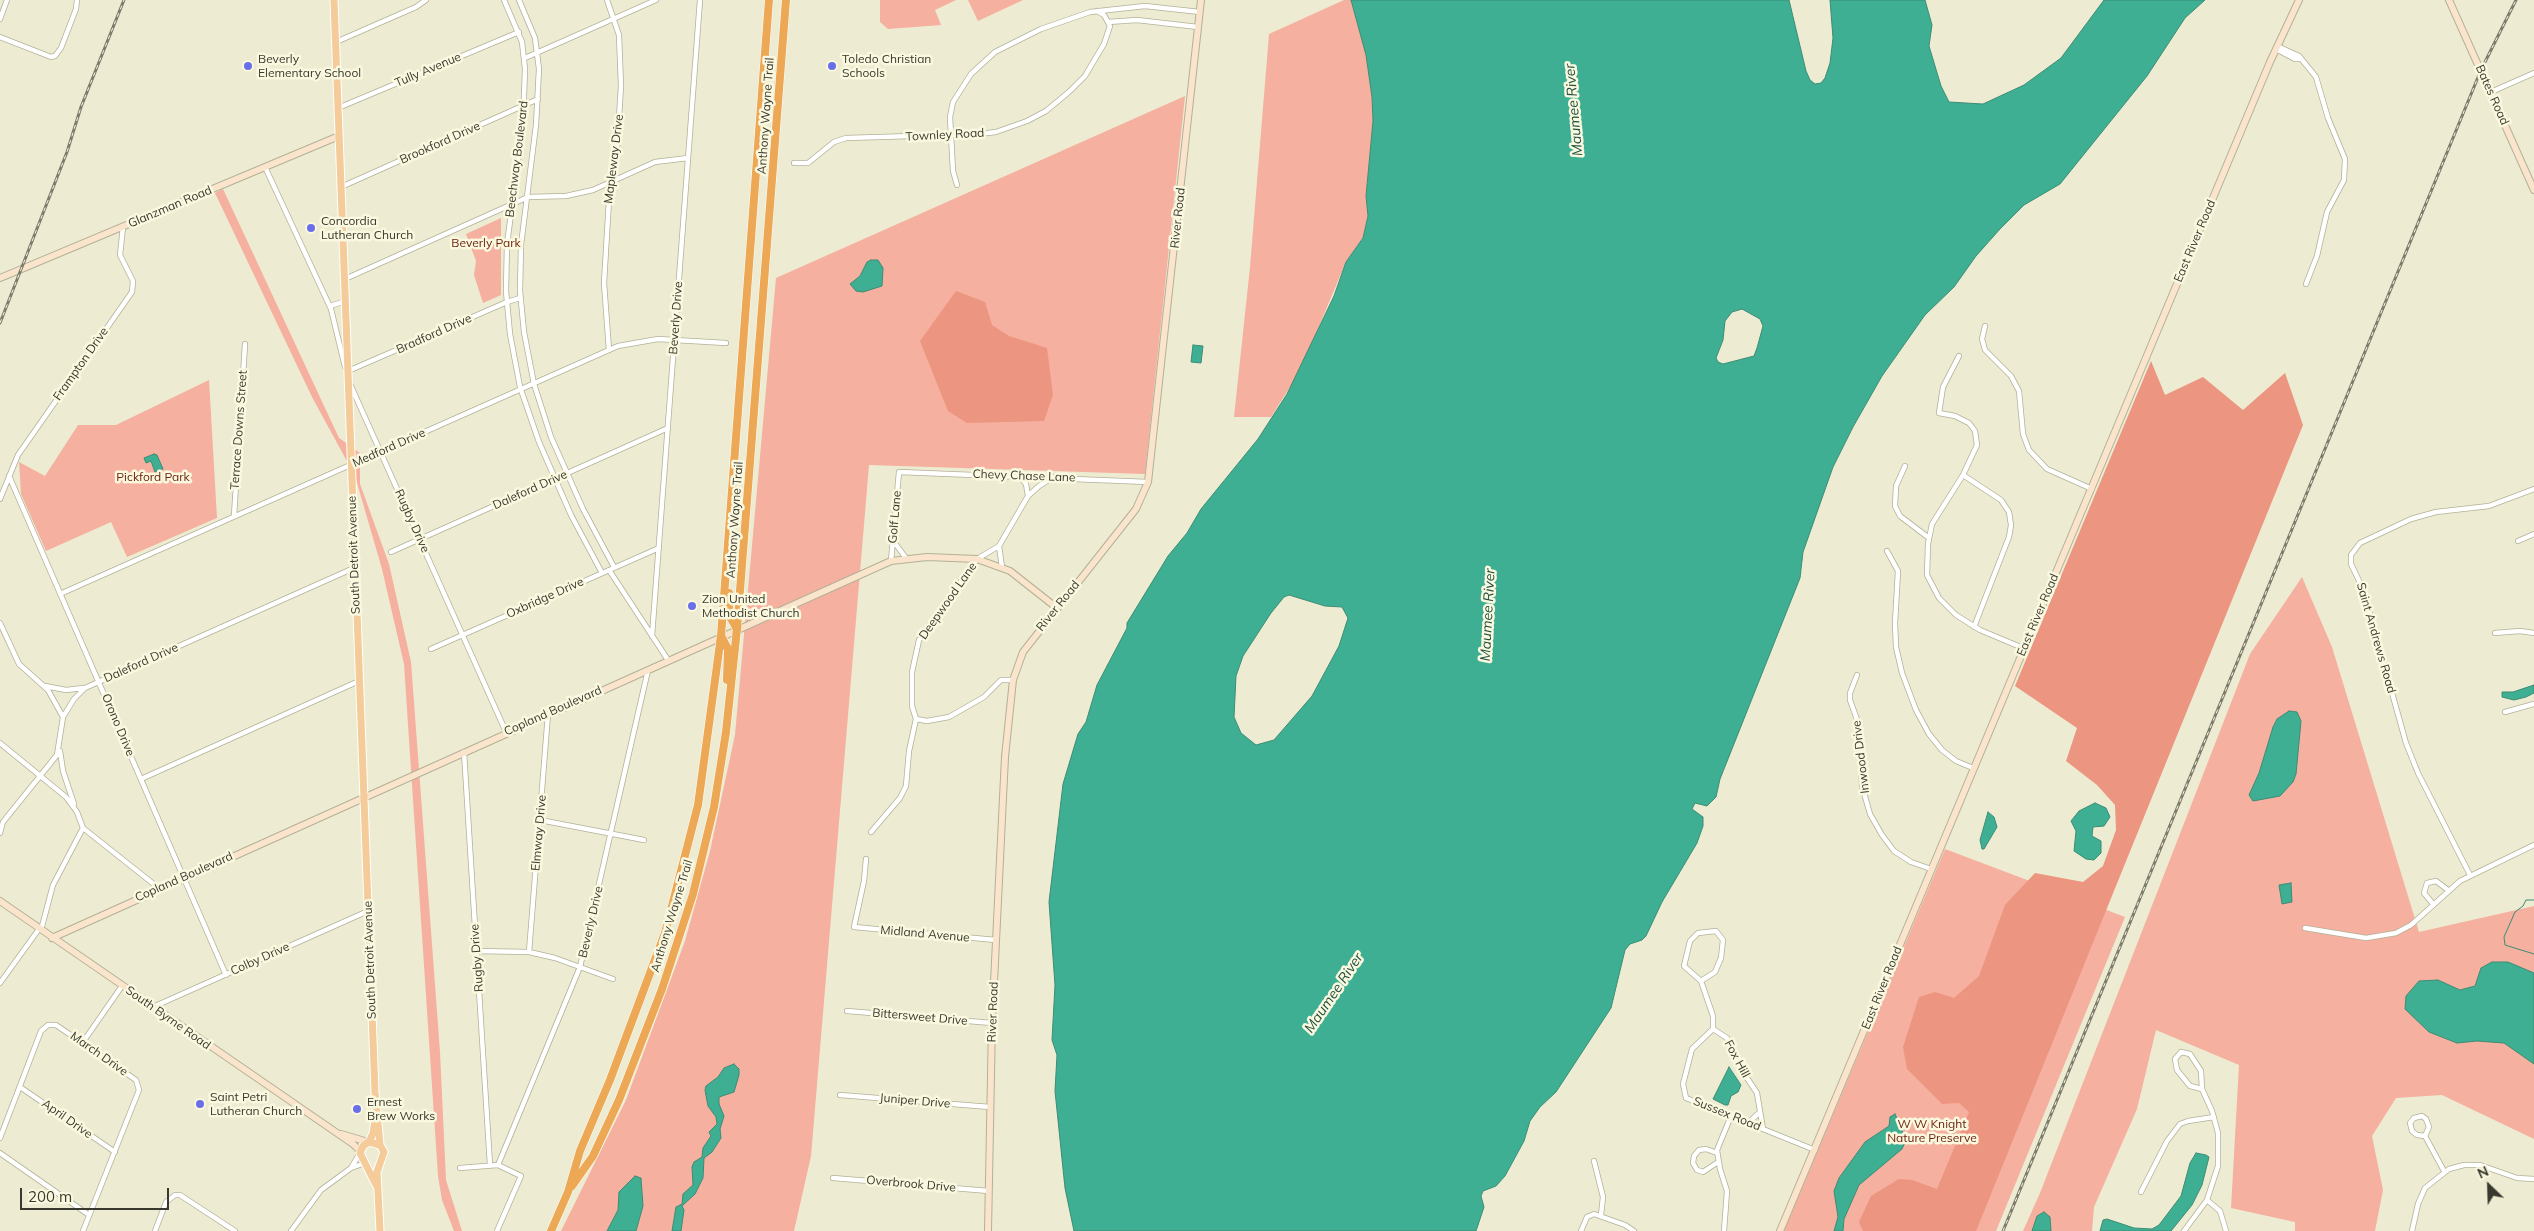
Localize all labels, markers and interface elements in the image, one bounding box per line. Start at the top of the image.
street label: Tully Avenue [393,50,463,90]
place label: Beverly Elementary School [258,52,361,80]
place label: Toledo Christian Schools [842,52,931,80]
street label: Anthony Wayne Trail [755,57,777,175]
marker: Beverly Elementary School [242,60,254,72]
marker: Toledo Christian Schools [826,60,838,72]
water label: Maumee River [1562,63,1586,157]
street label: Bates Road [2472,63,2512,127]
street label: Beechway Boulevard [503,100,531,218]
street label: Mapleway Drive [601,113,627,205]
street label: Brookford Drive [397,119,483,167]
street label: Townley Road [905,126,985,144]
street label: Glanzman Road [126,183,214,231]
street label: River Road [1168,187,1188,249]
street label: East River Road [2171,198,2219,284]
place label: Concordia Lutheran Church [321,214,413,242]
marker: Concordia Lutheran Church [305,222,317,234]
park label: Beverly Park [451,236,521,250]
street label: Beverly Drive [666,281,686,355]
street label: Bradford Drive [394,311,474,357]
street label: Frampton Drive [50,325,112,403]
street label: Terrace Downs Street [228,370,250,490]
street label: Medford Drive [350,425,428,471]
street label: Anthony Wayne Trail [724,461,746,579]
street label: Daleford Drive [491,467,569,513]
street label: Chevy Chase Lane [972,467,1076,485]
park label: Pickford Park [116,470,190,484]
street label: Rugby Drive [392,487,432,555]
street label: Golf Lane [886,490,904,544]
street label: South Detroit Avenue [345,496,363,614]
street label: Deepwood Lane [916,560,980,642]
water label: Maumee River [1477,568,1499,662]
street label: East River Road [2014,572,2062,658]
street label: Oxbridge Drive [504,575,586,621]
street label: River Road [1033,578,1083,634]
street label: Saint Andrews Road [2353,581,2399,695]
place label: Zion United Methodist Church [702,592,800,620]
marker: Zion United Methodist Church [686,600,698,612]
street label: Daleford Drive [102,640,180,686]
street label: Copland Boulevard [502,683,604,739]
street label: Orono Drive [98,692,138,758]
street label: Inwood Drive [1849,720,1873,794]
street label: Elmway Drive [529,794,549,872]
street label: Copland Boulevard [133,849,235,905]
street label: Anthony Wayne Trail [648,858,696,974]
street label: Beverly Drive [576,885,606,959]
street label: South Detroit Avenue [361,901,379,1019]
street label: Midland Avenue [880,923,970,945]
street label: Rugby Drive [467,924,487,992]
street label: Colby Drive [228,940,292,978]
street label: East River Road [1859,944,1905,1032]
water label: Maumee River [1301,950,1367,1036]
street label: River Road [985,981,1001,1043]
street label: South Byrne Road [123,983,213,1053]
street label: Bittersweet Drive [872,1006,968,1028]
street label: March Drive [67,1029,131,1079]
street label: Fox Hill [1721,1038,1753,1080]
place label: Saint Petri Lutheran Church [210,1090,302,1118]
street label: Juniper Drive [879,1091,951,1111]
street label: Sussex Road [1691,1094,1763,1134]
place label: Ernest Brew Works [367,1095,435,1123]
street label: April Drive [39,1096,95,1142]
marker: Saint Petri Lutheran Church [194,1098,206,1110]
marker: Ernest Brew Works [351,1103,363,1115]
park label: W W Knight Nature Preserve [1887,1117,1977,1145]
north arrow [2464,1161,2514,1211]
text: N [2474,1162,2491,1183]
street label: Overbrook Drive [866,1173,956,1195]
scale bar [22,1178,171,1210]
text: 200 m [28,1187,72,1206]

